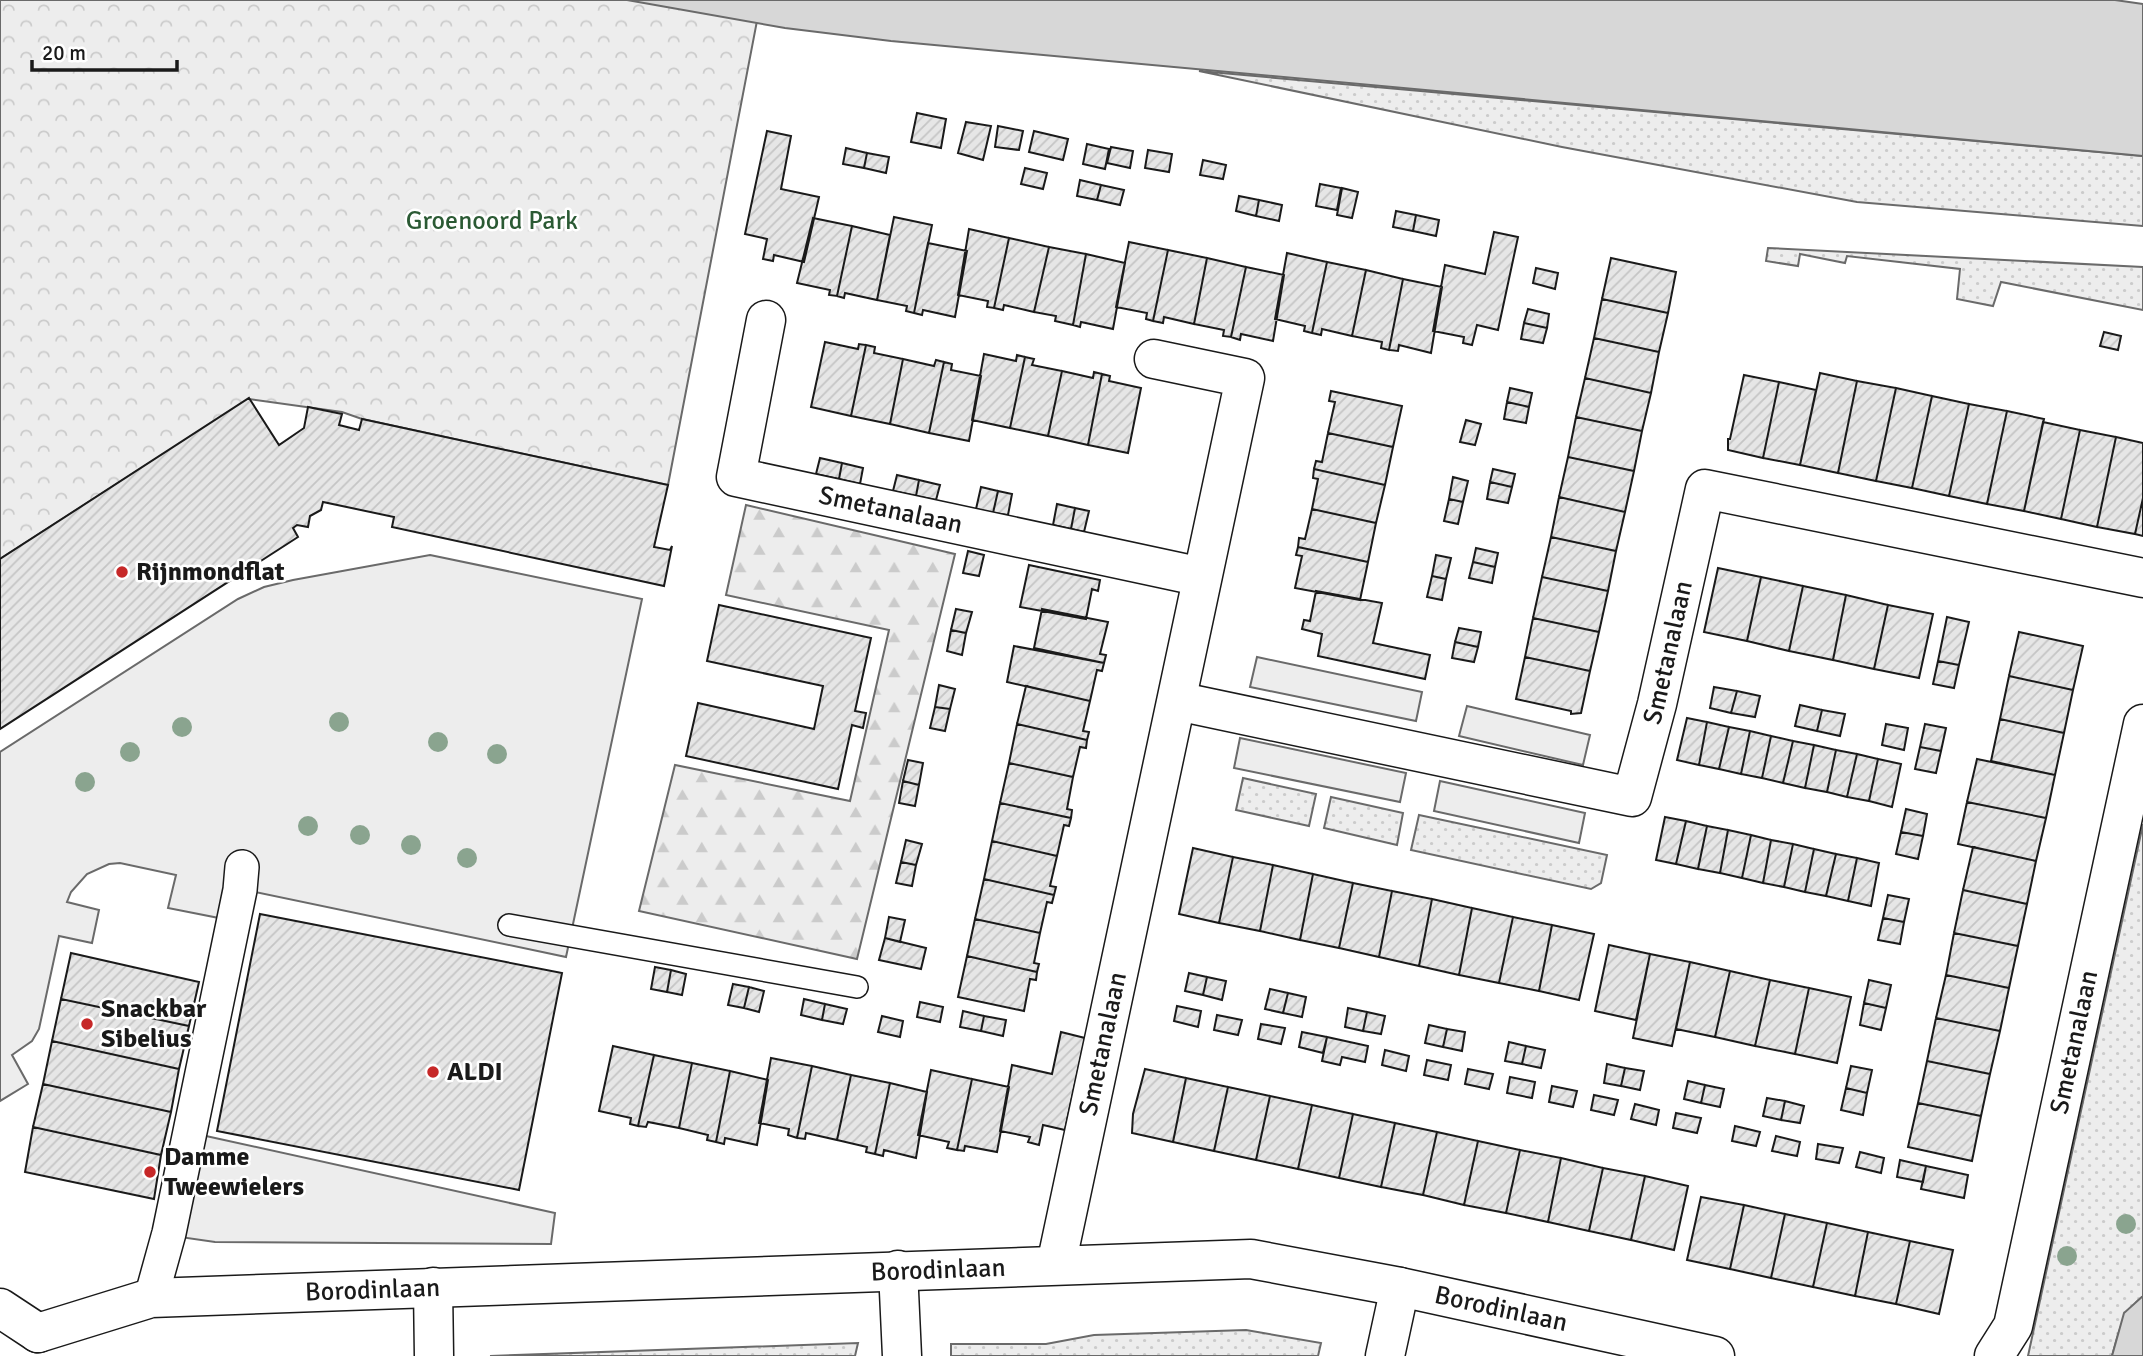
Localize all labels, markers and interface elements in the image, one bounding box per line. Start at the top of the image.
scale bar [32,28,177,72]
text: 20 m [42,40,86,66]
park label: Groenoord Park [406,205,578,237]
street label: Smetanalaan [816,479,965,541]
place label: Rijnmondflat [136,556,285,588]
marker: Rijnmondflat [114,564,130,580]
street label: Smetanalaan [1636,578,1700,728]
street label: Smetanalaan [2043,967,2105,1117]
street label: Smetanalaan [1072,969,1134,1119]
place label: Snackbar Sibelius [101,993,207,1055]
marker: Snackbar Sibelius [79,1016,95,1032]
place label: ALDI [447,1056,503,1088]
marker: ALDI [425,1064,441,1080]
place label: Damme Tweewielers [164,1141,304,1203]
marker: Damme Tweewielers [142,1164,158,1180]
street label: Borodinlaan [870,1252,1006,1288]
street label: Borodinlaan [305,1272,441,1309]
street label: Borodinlaan [1432,1279,1570,1339]

